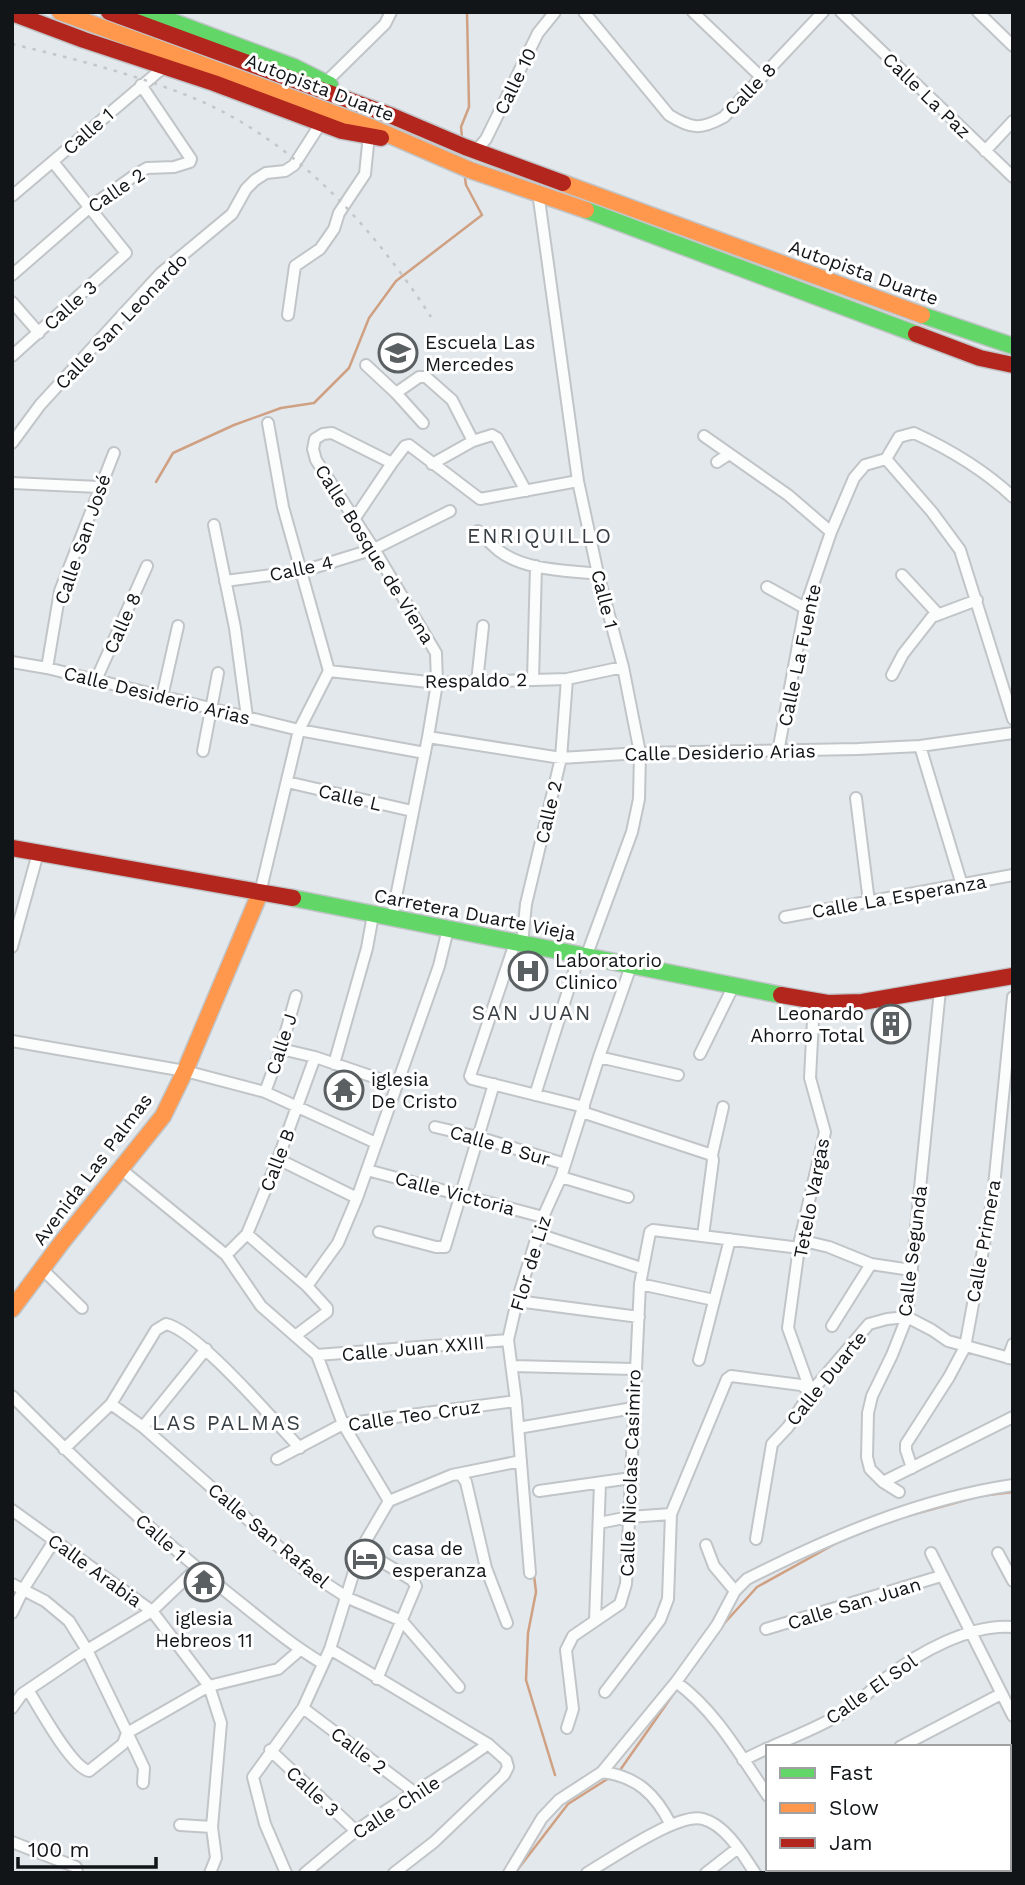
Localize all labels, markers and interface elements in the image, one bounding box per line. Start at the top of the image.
street label: Calle 10 [489,44,542,118]
street label: Calle La Paz [878,48,975,143]
street label: Autopista Duarte [242,49,397,126]
street label: Calle 8 [720,58,781,121]
street label: Calle 1 [58,103,118,160]
street label: Calle 2 [83,163,149,218]
street label: Autopista Duarte [786,235,942,310]
street label: Calle San Leonardo [50,248,192,394]
street label: Calle 3 [39,275,102,335]
place label: Escuela Las Mercedes [425,331,535,376]
school or university icon: Escuela Las Mercedes [377,332,419,374]
street label: Calle Bosque de Viena [310,460,439,648]
street label: Calle San José [49,471,116,607]
district label: ENRIQUILLO [467,523,613,548]
street label: Calle 4 [267,551,335,586]
street label: Calle 1 [586,567,623,631]
street label: Calle La Fuente [773,582,826,728]
street label: Calle 8 [99,589,146,657]
street label: Calle Desiderio Arias [61,661,253,730]
street label: Respaldo 2 [424,668,528,693]
street label: Calle Desiderio Arias [624,739,816,766]
street label: Calle 2 [530,778,567,846]
street label: Calle L [316,779,384,816]
street label: Calle La Esperanza [810,870,988,923]
street label: Carretera Duarte Vieja [372,884,578,945]
place label: Laboratorio Clinico [555,949,662,994]
hospital icon: Laboratorio Clinico [507,950,549,992]
district label: SAN JUAN [472,1000,592,1025]
place label: Leonardo Ahorro Total [751,1002,864,1047]
building icon: Leonardo Ahorro Total [870,1003,912,1045]
street label: Calle J [261,1011,302,1078]
place label: iglesia De Cristo [371,1068,457,1113]
temple icon: iglesia De Cristo [323,1069,365,1111]
street label: Avenida Las Palmas [28,1089,157,1250]
street label: Calle B Sur [447,1120,553,1171]
street label: Calle B [255,1126,300,1195]
street label: Tetelo Vargas [789,1136,834,1260]
street label: Calle Victoria [392,1166,518,1221]
street label: Calle Primera [961,1178,1006,1304]
street label: Calle Segunda [893,1184,932,1318]
street label: Flor de Liz [505,1213,556,1314]
street label: Calle Duarte [781,1326,872,1430]
street label: Calle Juan XXIII [341,1331,485,1366]
street label: Calle Nicolas Casimiro [615,1369,646,1577]
street label: Calle Teo Cruz [347,1395,482,1436]
district label: LAS PALMAS [152,1410,302,1435]
street label: Calle San Rafael [203,1478,334,1593]
street label: Calle 1 [131,1509,191,1566]
street label: Calle Arabia [43,1529,146,1612]
place label: casa de esperanza [392,1537,487,1582]
hotel icon: casa de esperanza [344,1538,386,1580]
temple icon: iglesia Hebreos 11 [183,1561,225,1603]
street label: Calle San Juan [785,1572,924,1635]
place label: iglesia Hebreos 11 [155,1607,253,1652]
street label: Calle El Sol [821,1649,921,1729]
street label: Calle 2 [326,1722,391,1779]
legend [766,1745,1011,1871]
text: Fast [829,1760,873,1785]
street label: Calle 3 [281,1761,344,1822]
street label: Calle Chile [348,1771,444,1844]
text: Slow [829,1795,879,1820]
scale bar [18,1826,156,1870]
text: Jam [829,1830,872,1855]
text: 100 m [28,1837,90,1862]

